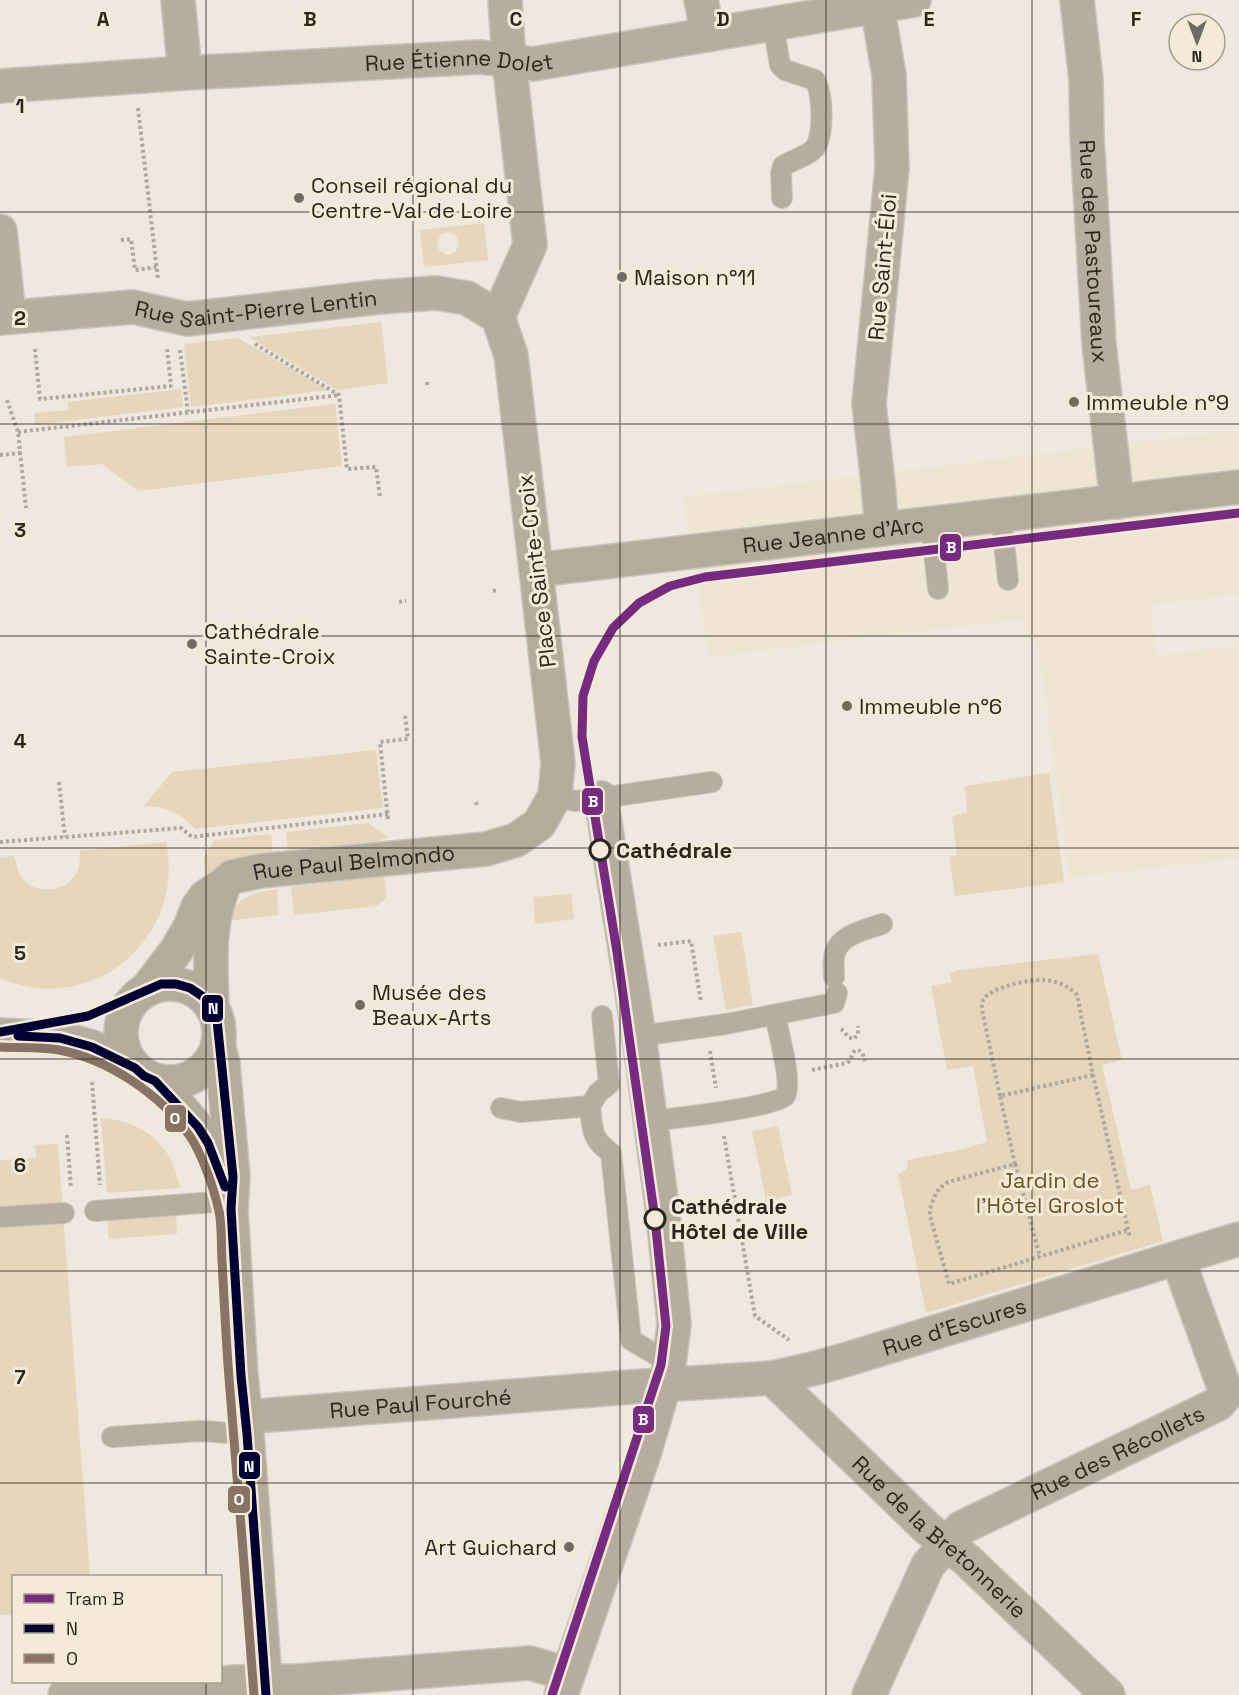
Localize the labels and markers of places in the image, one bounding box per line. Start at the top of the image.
place label: Conseil régional du Centre-Val de Loire [311,171,512,224]
marker: Conseil régional du Centre-Val de Loire [292,191,306,205]
place label: Maison n°11 [634,263,756,291]
marker: Maison n°11 [615,270,629,284]
place label: Immeuble n°9 [1086,388,1229,416]
marker: Immeuble n°9 [1067,395,1081,409]
place label: Cathédrale Sainte-Croix [204,617,336,670]
marker: Cathédrale Sainte-Croix [185,637,199,651]
place label: Immeuble n°6 [859,692,1002,720]
marker: Immeuble n°6 [840,699,854,713]
place label: Cathédrale [616,836,732,864]
marker: Cathédrale [589,839,611,861]
place label: Musée des Beaux-Arts [372,978,491,1031]
marker: Musée des Beaux-Arts [353,998,367,1012]
place label: Cathédrale Hôtel de Ville [671,1192,808,1245]
marker: Cathédrale Hôtel de Ville [644,1208,666,1230]
place label: Art Guichard [424,1533,557,1561]
marker: Art Guichard [562,1540,576,1554]

